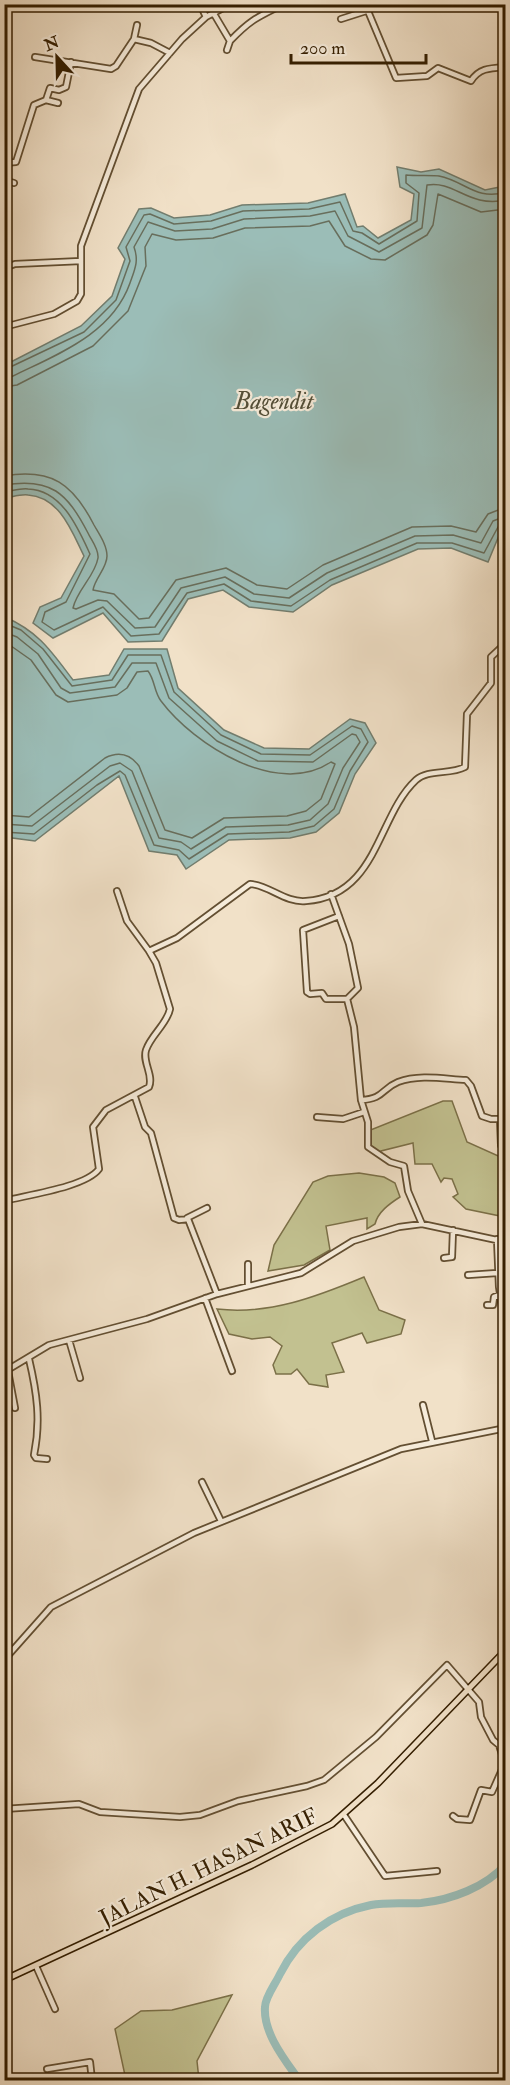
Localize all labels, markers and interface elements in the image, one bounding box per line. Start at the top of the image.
north arrow [27,27,87,87]
scale bar [291,27,426,65]
text: N [40,32,63,56]
text: 200 m [300,37,345,60]
water label: Bagendit [234,386,314,417]
street label: JALAN H. HASAN ARIF [94,1802,322,1932]

